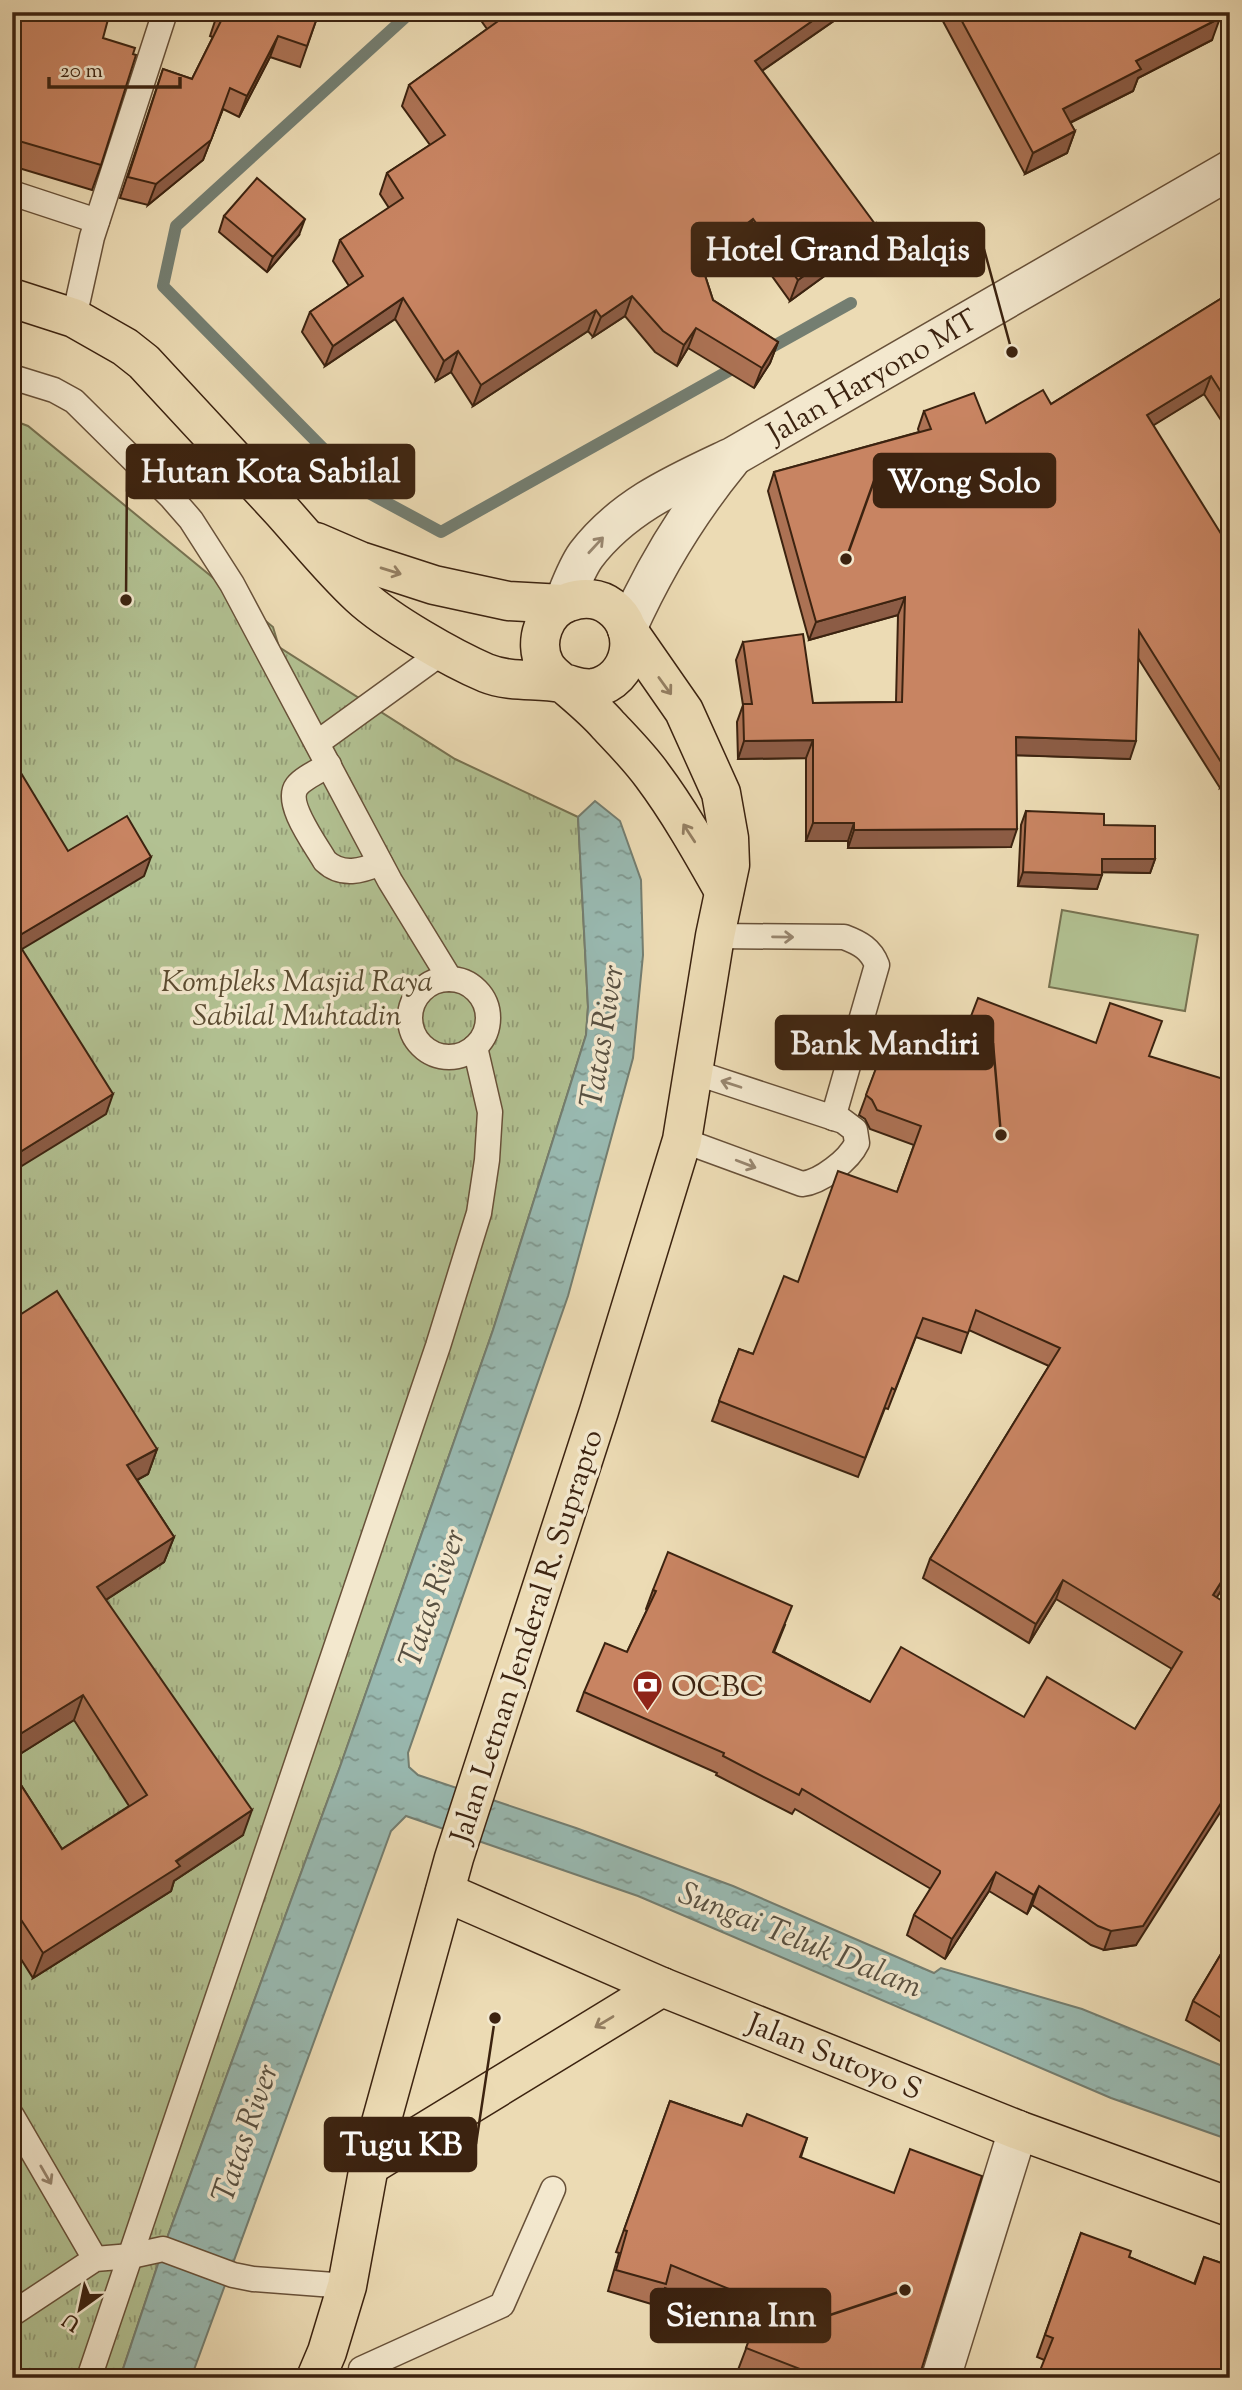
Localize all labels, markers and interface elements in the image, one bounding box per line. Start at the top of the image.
scale bar [49,46,180,90]
text: 20 m [60,57,103,87]
callout: Hotel Grand Balqis [692,223,984,276]
text: Hotel Grand Balqis [706,229,970,275]
street label: Jalan Haryono MT [758,300,987,457]
callout: Hutan Kota Sabilal [127,445,414,498]
text: Hutan Kota Sabilal [141,451,401,497]
callout: Wong Solo [874,454,1055,507]
text: Wong Solo [887,461,1041,507]
one-way arrow [588,536,604,554]
one-way arrow [380,565,402,578]
one-way arrow [658,676,672,695]
one-way arrow [682,823,696,843]
one-way arrow [772,930,795,944]
park label: Kompleks Masjid Raya Sabilal Muhtadin [161,962,433,1039]
water label: Tatas River [570,962,638,1111]
callout: Bank Mandiri [776,1016,993,1069]
text: Bank Mandiri [791,1023,979,1069]
one-way arrow [721,1077,743,1089]
one-way arrow [735,1159,757,1171]
street label: Jalan Letnan Jenderal R. Suprapto [440,1424,616,1851]
water label: Tatas River [389,1523,479,1675]
place label: OCBC [671,1667,764,1710]
bank icon: OCBC [631,1669,665,1713]
water label: Sungai Teluk Dalam [671,1872,929,2012]
street label: Jalan Sutoyo S [738,2003,928,2113]
one-way arrow [595,2016,615,2030]
water label: Tatas River [202,2058,292,2210]
callout: Tugu KB [325,2118,476,2171]
text: Tugu KB [340,2124,462,2170]
one-way arrow [40,2165,54,2185]
north arrow [46,2274,116,2344]
callout: Sienna Inn [651,2289,830,2342]
text: Sienna Inn [666,2295,816,2341]
text: U [58,2305,86,2337]

